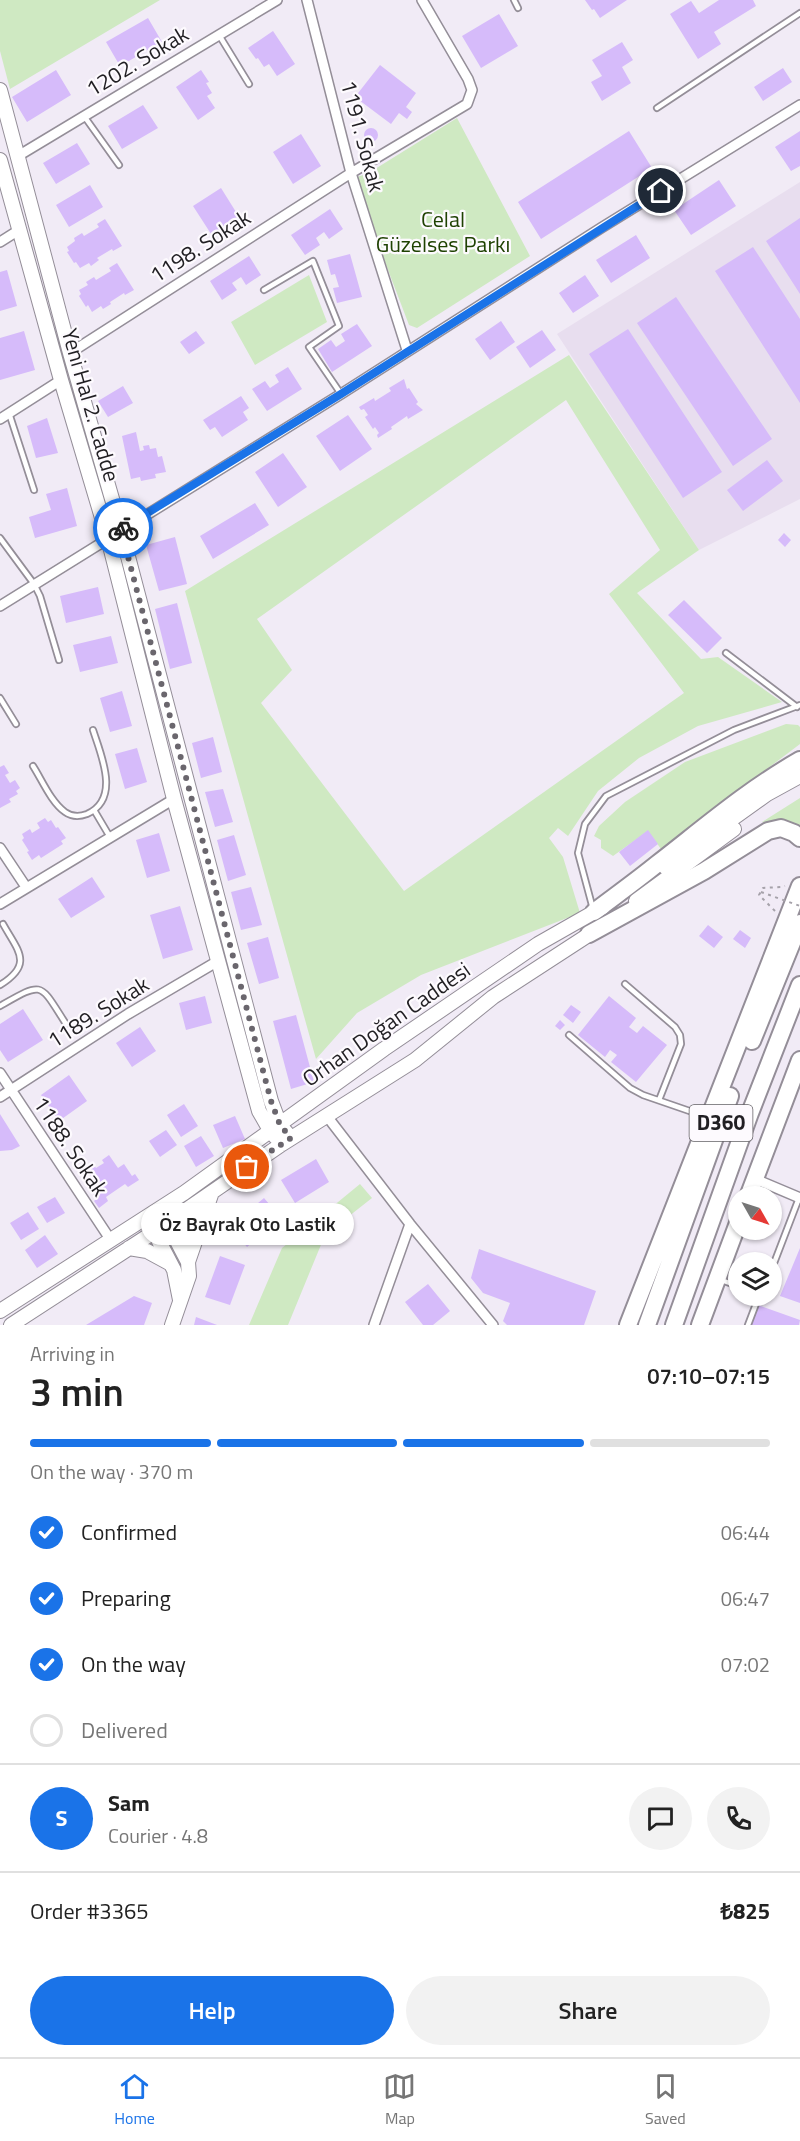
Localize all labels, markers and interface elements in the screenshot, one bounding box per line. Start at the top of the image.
street label: 1202. Sokak [79,17,195,105]
street label: 1191. Sokak [332,76,394,196]
pin [635,165,686,216]
icon: home [644,174,677,207]
street label: 1198. Sokak [143,200,258,291]
park label: Celal Güzelses Parkı [376,202,510,261]
street label: Yeni Hal 2. Cadde [53,324,129,486]
courier [93,498,153,558]
icon: bike [107,512,140,545]
street label: Orhan Doğan Caddesi [295,953,477,1095]
street label: 1189. Sokak [40,967,156,1057]
street label: 1188. Sokak [25,1089,117,1203]
road number: D360 [690,1105,752,1141]
pin [221,1141,272,1192]
icon: bag [230,1150,263,1183]
north arrow [728,1186,782,1240]
map controls [728,1186,782,1306]
callout: Öz Bayrak Oto Lastik [140,1203,354,1245]
text: Öz Bayrak Oto Lastik [159,1208,336,1239]
button: layers [728,1252,782,1306]
text: Arriving in [30,1338,115,1369]
text: 07:10–07:15 [647,1359,770,1393]
text: 3 min [30,1362,124,1421]
text: On the way · 370 m [30,1456,193,1487]
text: Confirmed [81,1515,177,1549]
icon: check [30,1516,63,1549]
text: 06:44 [721,1517,770,1548]
text: Preparing [81,1581,171,1615]
icon: check [30,1582,63,1615]
text: 06:47 [721,1583,770,1614]
text: On the way [81,1647,186,1681]
icon: check [30,1648,63,1681]
text: 07:02 [721,1649,770,1680]
text: Delivered [81,1713,168,1747]
text: Sam [108,1786,150,1820]
button: chat [629,1787,692,1850]
button: phone [707,1787,770,1850]
text: S [56,1801,67,1835]
text: Courier · 4.8 [108,1820,208,1851]
text: Order #3365 [30,1894,149,1928]
text: ₺825 [720,1894,770,1928]
button: Help [30,1976,394,2045]
button: Share [406,1976,770,2045]
tab: Home [114,2070,155,2130]
tab: Map [383,2070,416,2130]
tab: Saved [645,2070,686,2130]

